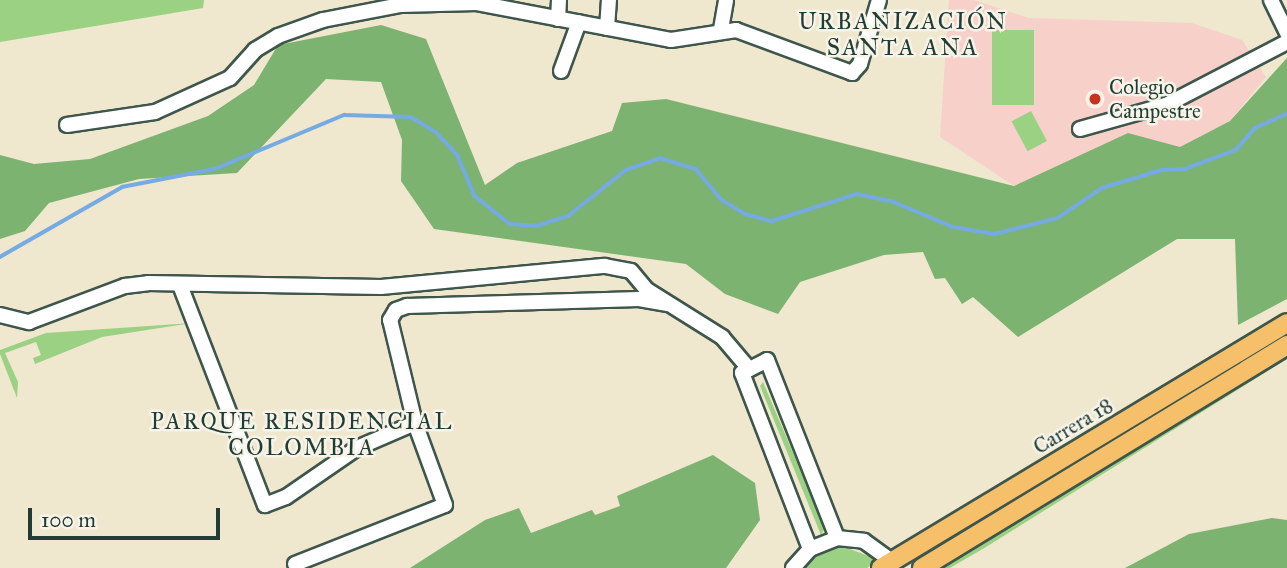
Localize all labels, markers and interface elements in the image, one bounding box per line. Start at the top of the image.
district label: URBANIZACIÓN SANTA ANA [800,7,1006,61]
place label: Colegio Campestre [1109,74,1201,124]
marker: Colegio Campestre [1087,91,1103,107]
street label: Carrera 18 [1029,392,1117,460]
district label: PARQUE RESIDENCIAL COLOMBIA [153,407,451,461]
scale bar [32,494,224,538]
text: 100 m [41,507,96,533]

